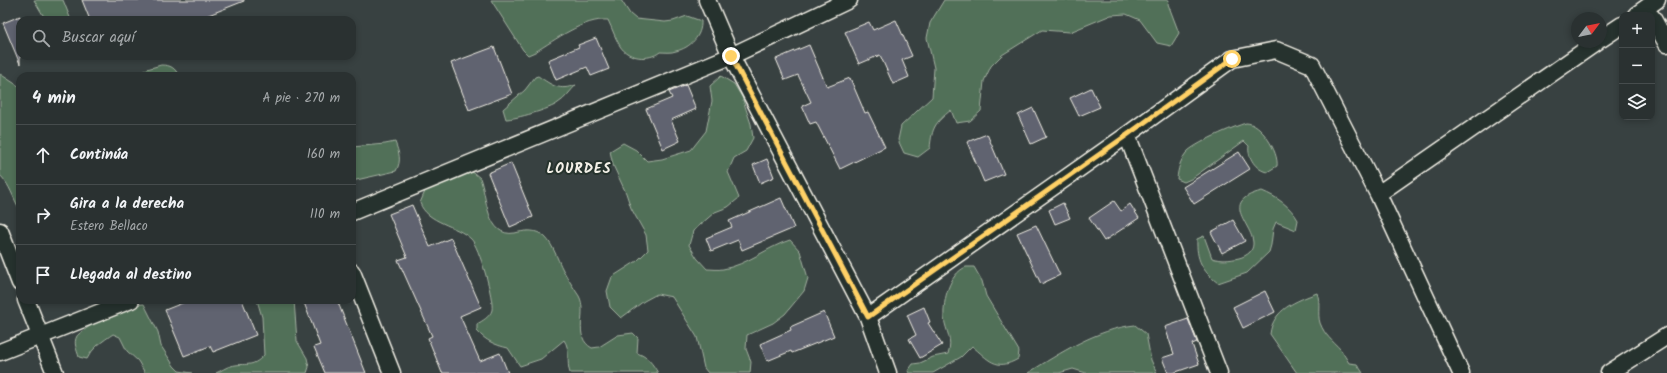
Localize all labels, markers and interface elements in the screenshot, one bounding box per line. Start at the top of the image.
north arrow [1571,12,1607,48]
map controls [1619,12,1655,120]
button: + [1619,12,1655,48]
search box [16,16,356,60]
text: Buscar aquí [62,26,135,50]
icon: search [30,27,52,49]
route end [722,47,740,65]
button: − [1619,48,1655,84]
route start [1223,50,1241,68]
button: layers [1619,84,1655,120]
text: 4 min [32,85,76,112]
text: A pie · 270 m [263,88,340,109]
text: Continúa [70,143,128,167]
icon: ahead [32,144,54,166]
text: 160 m [307,144,340,165]
district label: LOURDES [547,158,611,180]
text: Gira a la derecha [70,192,184,216]
icon: right [32,204,54,226]
text: 110 m [310,204,340,225]
text: Estero Bellaco [70,216,148,237]
text: Llegada al destino [70,263,192,287]
icon: arrive [32,264,54,286]

